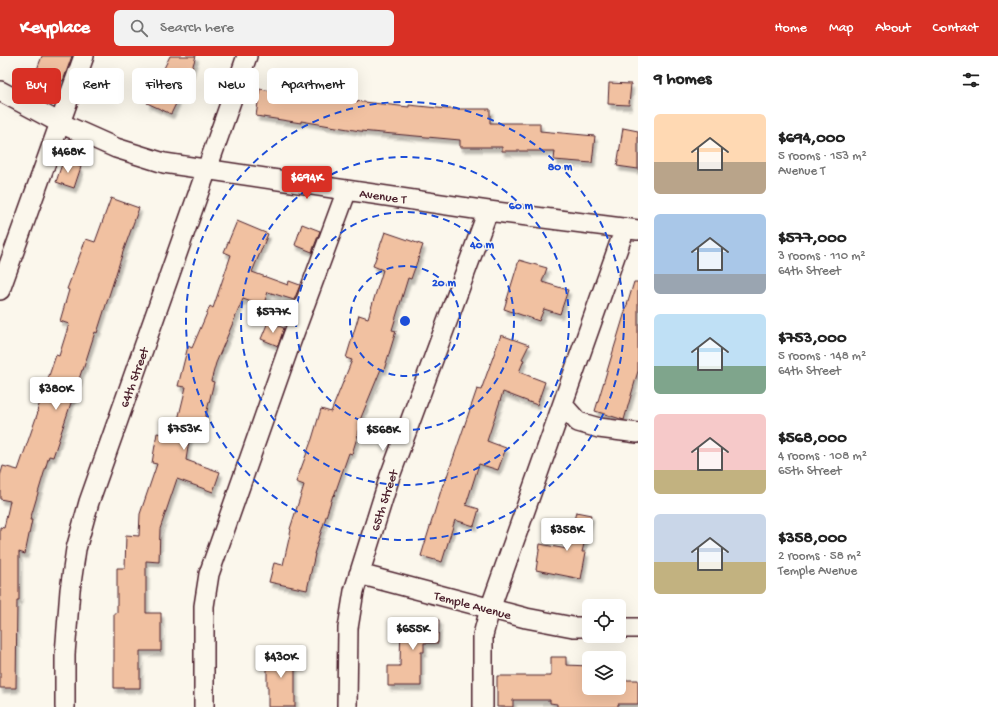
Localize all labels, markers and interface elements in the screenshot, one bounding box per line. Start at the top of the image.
search box [114,10,394,46]
text: Keyplace [20,17,90,40]
icon: search [128,17,150,39]
text: Search here [160,19,234,37]
text: Home [775,20,807,37]
text: Map [829,20,853,37]
text: About [875,20,911,37]
text: Contact [933,20,978,37]
chip: Buy [12,68,61,104]
chip: Rent [69,68,124,104]
chip: Filters [132,68,196,104]
chip: New [204,68,259,104]
chip: Apartment [267,68,358,104]
icon: filters [960,69,982,91]
text: 9 homes [654,70,712,90]
text: $694,000 [778,129,845,149]
icon: home [686,130,734,178]
pin: $468K [40,140,96,174]
text: $468K [52,145,84,160]
text: 5 rooms · 153 m² [778,149,867,164]
text: 80 m [548,161,573,175]
text: Avenue T [778,164,825,179]
pin: $694K [279,166,335,200]
text: $694K [291,171,323,186]
street label: Avenue T [358,187,408,208]
text: 60 m [509,200,534,214]
text: $577,000 [778,229,847,249]
icon: home [686,230,734,278]
text: 40 m [469,239,494,253]
text: 3 rooms · 110 m² [778,249,866,264]
text: 64th Street [778,264,841,279]
text: 20 m [432,277,457,291]
pin: $577K [245,300,301,334]
text: $577K [256,305,290,320]
centre of rings [398,314,412,328]
text: $753,000 [778,329,847,349]
icon: home [686,330,734,378]
street label: 64th Street [118,344,154,410]
text: 5 rooms · 148 m² [778,349,866,364]
text: 64th Street [778,364,841,379]
pin: $380K [28,377,84,411]
text: $380K [39,382,73,397]
pin: $753K [156,417,212,451]
pin: $568K [355,418,411,452]
text: $753K [167,422,201,437]
text: $568K [366,423,400,438]
text: $568,000 [778,429,847,449]
icon: home [686,430,734,478]
text: 4 rooms · 108 m² [778,449,867,464]
text: 65th Street [778,464,841,479]
street label: 65th Street [368,467,403,533]
pin: $358K [539,518,595,552]
text: $358K [550,523,584,538]
text: $358,000 [778,529,847,549]
icon: home [686,530,734,578]
text: 2 rooms · 58 m² [778,549,861,564]
text: Temple Avenue [778,564,857,579]
street label: Temple Avenue [431,589,513,624]
map controls [582,599,626,695]
button: locate [582,599,626,643]
pin: $655K [385,617,441,651]
text: $655K [396,622,430,637]
pin: $430K [253,645,309,679]
text: $430K [264,650,298,665]
button: layers [582,651,626,695]

